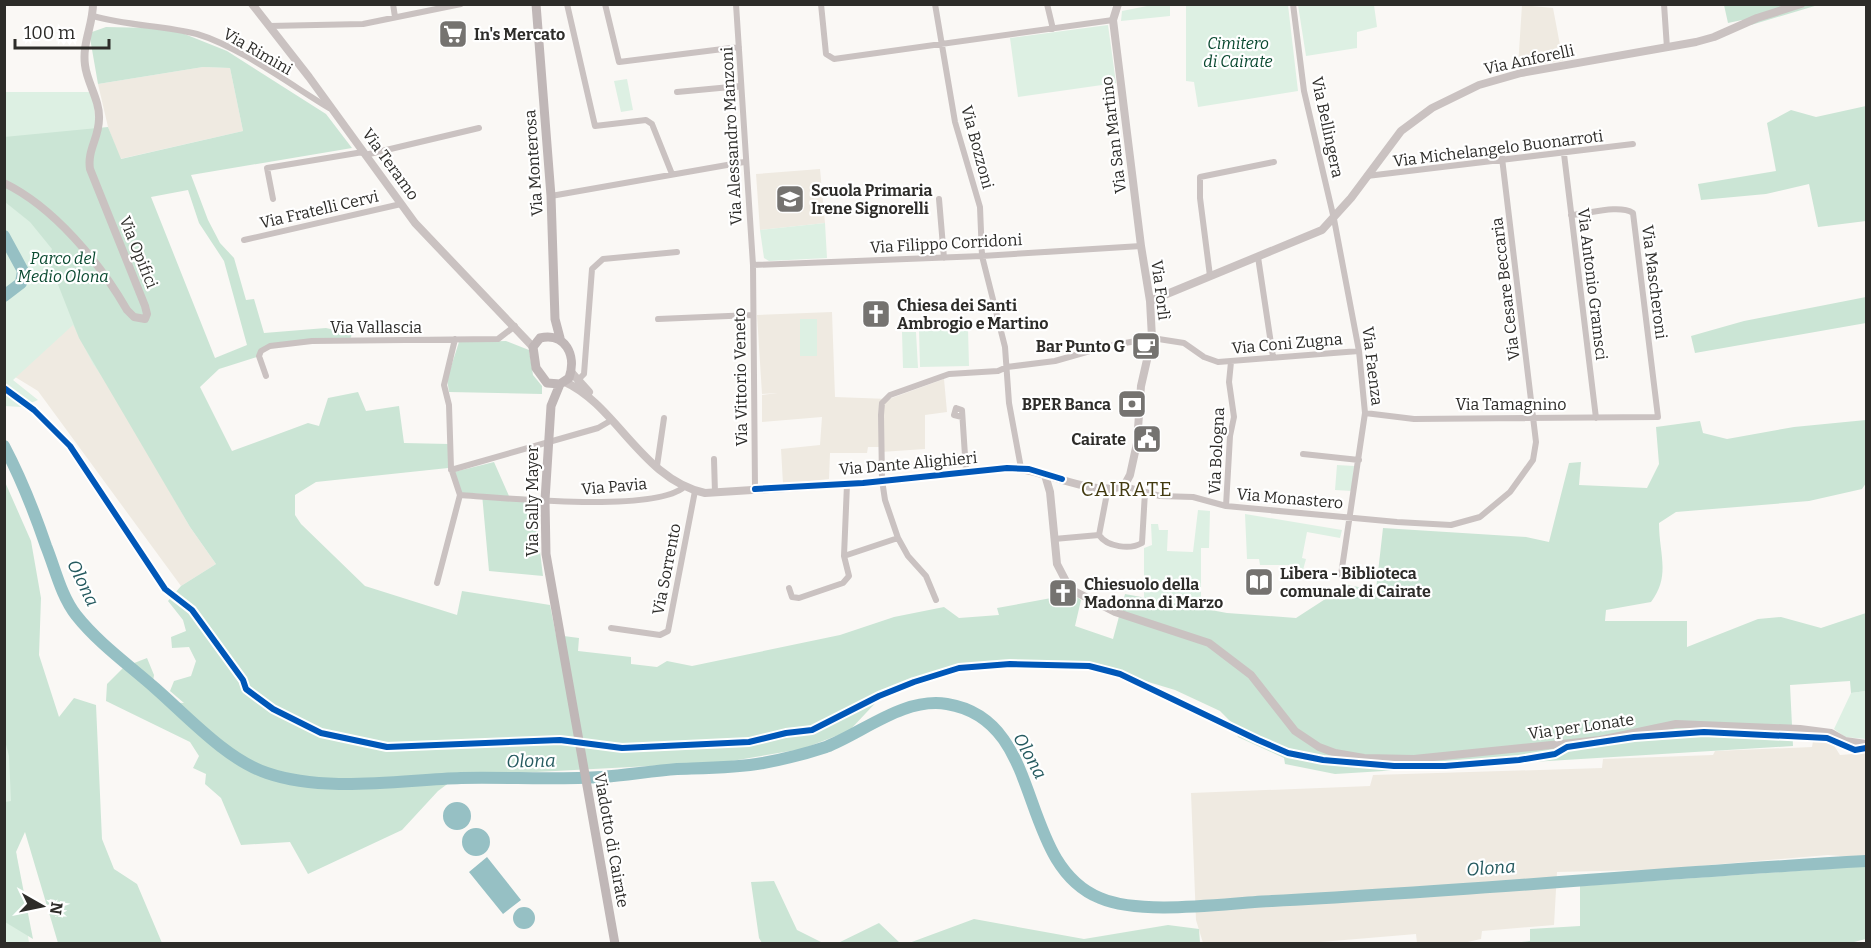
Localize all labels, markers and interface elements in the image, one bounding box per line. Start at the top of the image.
scale bar [15,12,110,50]
supermarket icon: In's Mercato [437,18,469,50]
text: 100 m [24,22,75,44]
street label: Via Rimini [220,24,296,79]
place label: In's Mercato [474,25,565,44]
park label: Cimitero di Cairate [1203,34,1273,71]
street label: Via Anforelli [1482,41,1576,78]
street label: Via Alessandro Manzoni [717,46,746,226]
street label: Via San Martino [1097,75,1130,195]
street label: Via Bellingera [1308,75,1348,180]
street label: Via Bozzoni [957,103,998,191]
street label: Via Monterosa [520,109,547,217]
street label: Via Teramo [358,125,423,204]
street label: Via Michelangelo Buonarroti [1392,126,1604,171]
place label: Scuola Primaria Irene Signorelli [811,181,932,218]
school or university icon: Scuola Primaria Irene Signorelli [774,183,806,215]
street label: Via Fratelli Cervi [258,187,381,232]
street label: Via Antonio Gramsci [1574,207,1611,361]
street label: Via Opifici [115,213,162,291]
street label: Via Cesare Beccaria [1487,216,1524,362]
street label: Via Mascheroni [1638,224,1671,340]
street label: Via Filippo Corridoni [869,230,1023,257]
park label: Parco del Medio Olona [17,249,109,286]
street label: Via Forlì [1147,259,1174,321]
place label: Chiesa dei Santi Ambrogio e Martino [897,296,1049,333]
church icon: Chiesa dei Santi Ambrogio e Martino [860,298,892,330]
street label: Via Vittorio Veneto [730,307,751,447]
street label: Via Vallascia [330,318,422,337]
street label: Via Faenza [1358,325,1387,407]
street label: Via Coni Zugna [1231,329,1343,358]
cafe icon: Bar Punto G [1130,330,1162,362]
place label: Bar Punto G [1036,337,1126,356]
bank icon: BPER Banca [1116,388,1148,420]
place label: BPER Banca [1022,395,1111,414]
street label: Via Tamagnino [1455,395,1567,414]
street label: Via Bologna [1205,407,1228,495]
public building icon: Cairate [1131,423,1163,455]
place label: Cairate [1071,430,1126,449]
street label: Via Sally Mayer [523,445,542,557]
street label: Via Dante Alighieri [838,448,978,479]
street label: Via Pavia [580,474,648,499]
district label: CAIRATE [1081,477,1173,501]
street label: Via Monastero [1236,484,1344,513]
street label: Via Sorrento [648,522,685,616]
water label: Olona [62,556,104,610]
place label: Libera - Biblioteca comunale di Cairate [1280,564,1431,601]
library icon: Libera - Biblioteca comunale di Cairate [1243,566,1275,598]
place label: Chiesuolo della Madonna di Marzo [1084,575,1223,612]
church icon: Chiesuolo della Madonna di Marzo [1047,577,1079,609]
street label: Via per Lonate [1527,710,1635,743]
water label: Olona [1008,729,1052,783]
water label: Olona [506,750,556,772]
street label: Viadotto di Cairate [590,771,633,909]
water label: Olona [1466,855,1516,881]
north arrow [12,876,72,936]
text: N [46,901,67,916]

